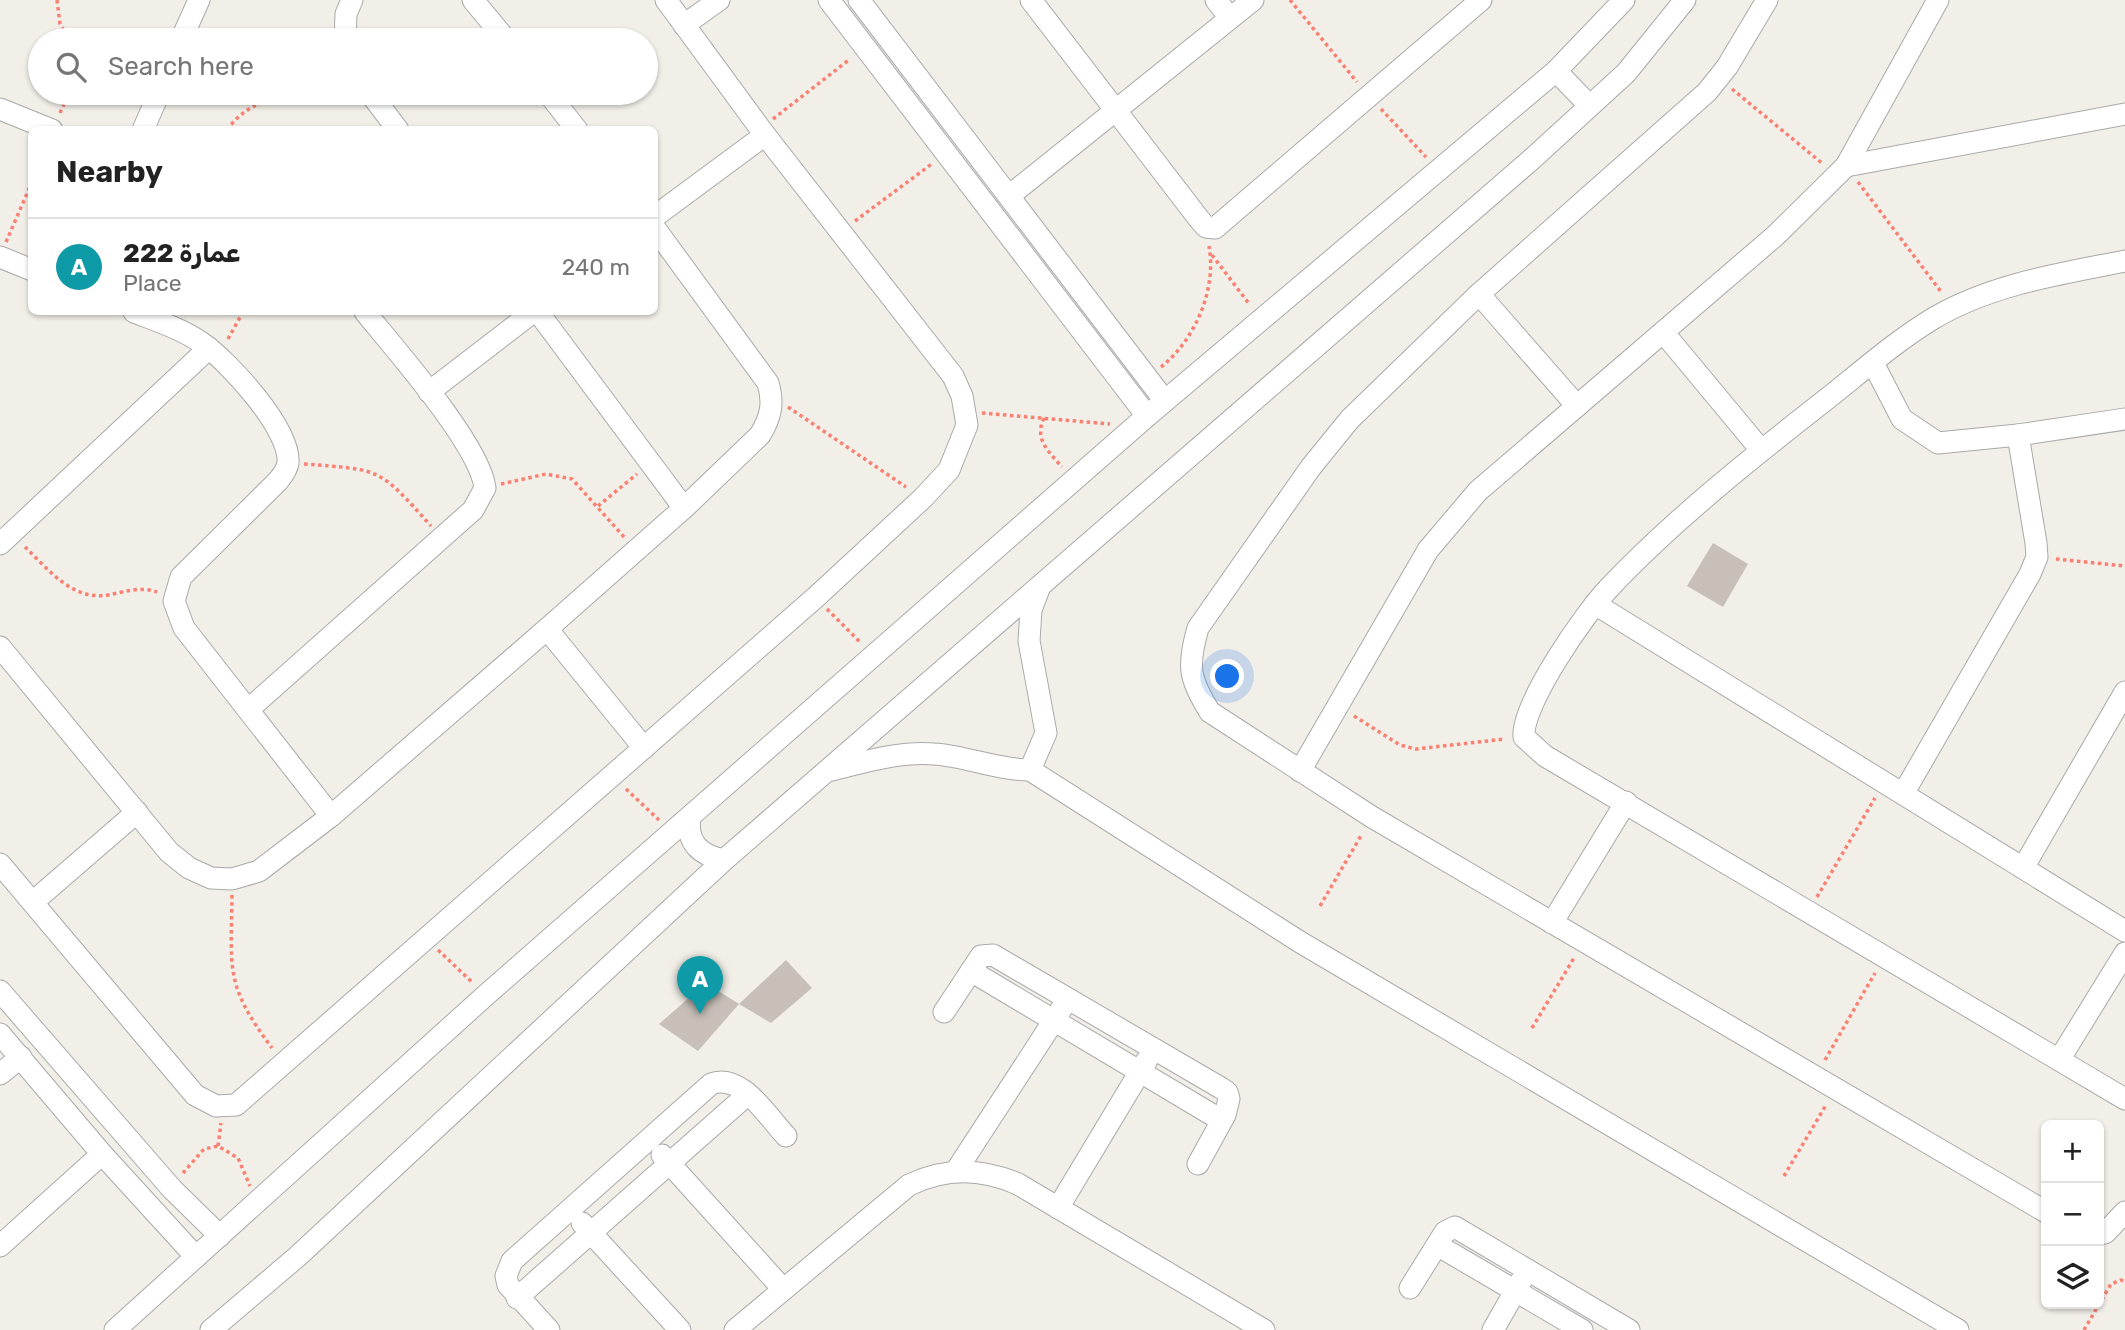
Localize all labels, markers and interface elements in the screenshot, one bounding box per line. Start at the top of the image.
search box [28,28,658,105]
icon: search [52,48,90,86]
text: Search here [108,51,254,82]
text: Nearby [56,154,163,190]
text: عمارة 222 [123,238,240,269]
text: A [71,253,87,281]
text: 240 m [562,253,630,281]
text: Place [123,269,182,297]
your location [1210,659,1244,693]
pin: A [677,956,723,1014]
map controls [2041,1120,2104,1309]
button: + [2041,1120,2104,1183]
button: − [2041,1183,2104,1246]
button: layers [2041,1246,2104,1309]

